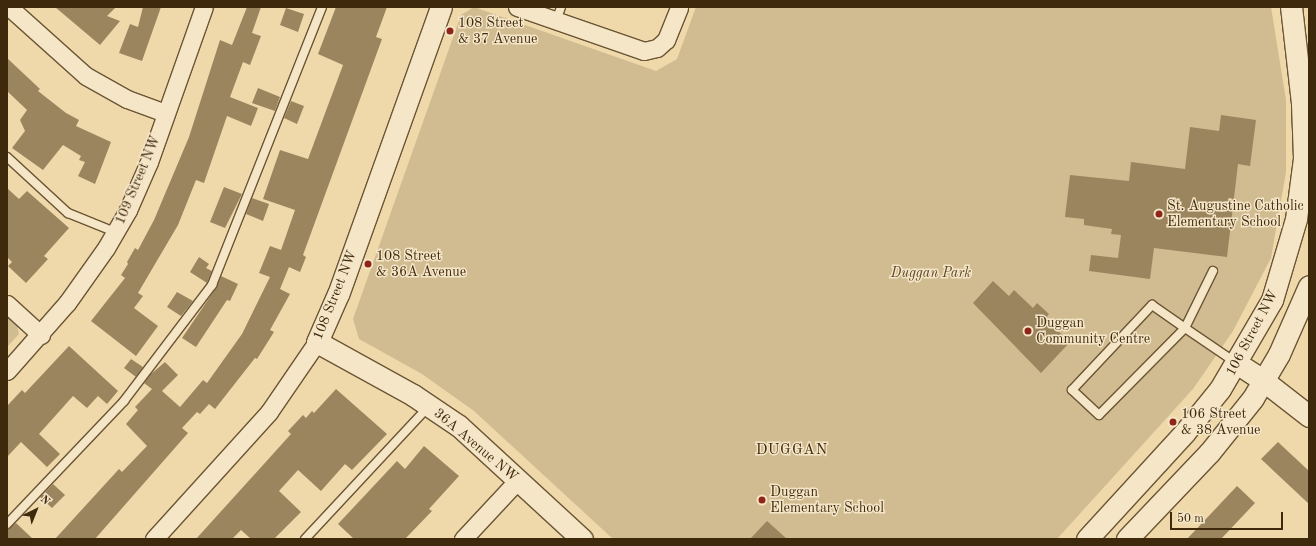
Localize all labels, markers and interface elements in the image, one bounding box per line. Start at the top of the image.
place label: 108 Street & 37 Avenue [458,15,538,48]
marker: 108 Street & 37 Avenue [445,26,455,36]
street label: 109 Street NW [112,133,164,227]
place label: St. Augustine Catholic Elementary School [1167,198,1304,230]
marker: St. Augustine Catholic Elementary School [1154,209,1164,219]
street label: 108 Street NW [309,248,361,342]
place label: 108 Street & 36A Avenue [376,248,466,280]
marker: 108 Street & 36A Avenue [363,259,373,269]
park label: Duggan Park [891,265,971,281]
street label: 106 Street NW [1222,287,1282,379]
place label: Duggan Community Centre [1036,315,1150,348]
marker: Duggan Community Centre [1023,326,1033,336]
street label: 36A Avenue NW [430,405,522,485]
place label: 106 Street & 38 Avenue [1181,406,1261,438]
marker: 106 Street & 38 Avenue [1168,417,1178,427]
district label: DUGGAN [756,442,828,460]
place label: Duggan Elementary School [770,484,884,516]
north arrow [16,490,56,530]
text: N [38,494,51,508]
marker: Duggan Elementary School [757,495,767,505]
scale bar [1172,504,1285,530]
text: 50 m [1177,513,1204,525]

